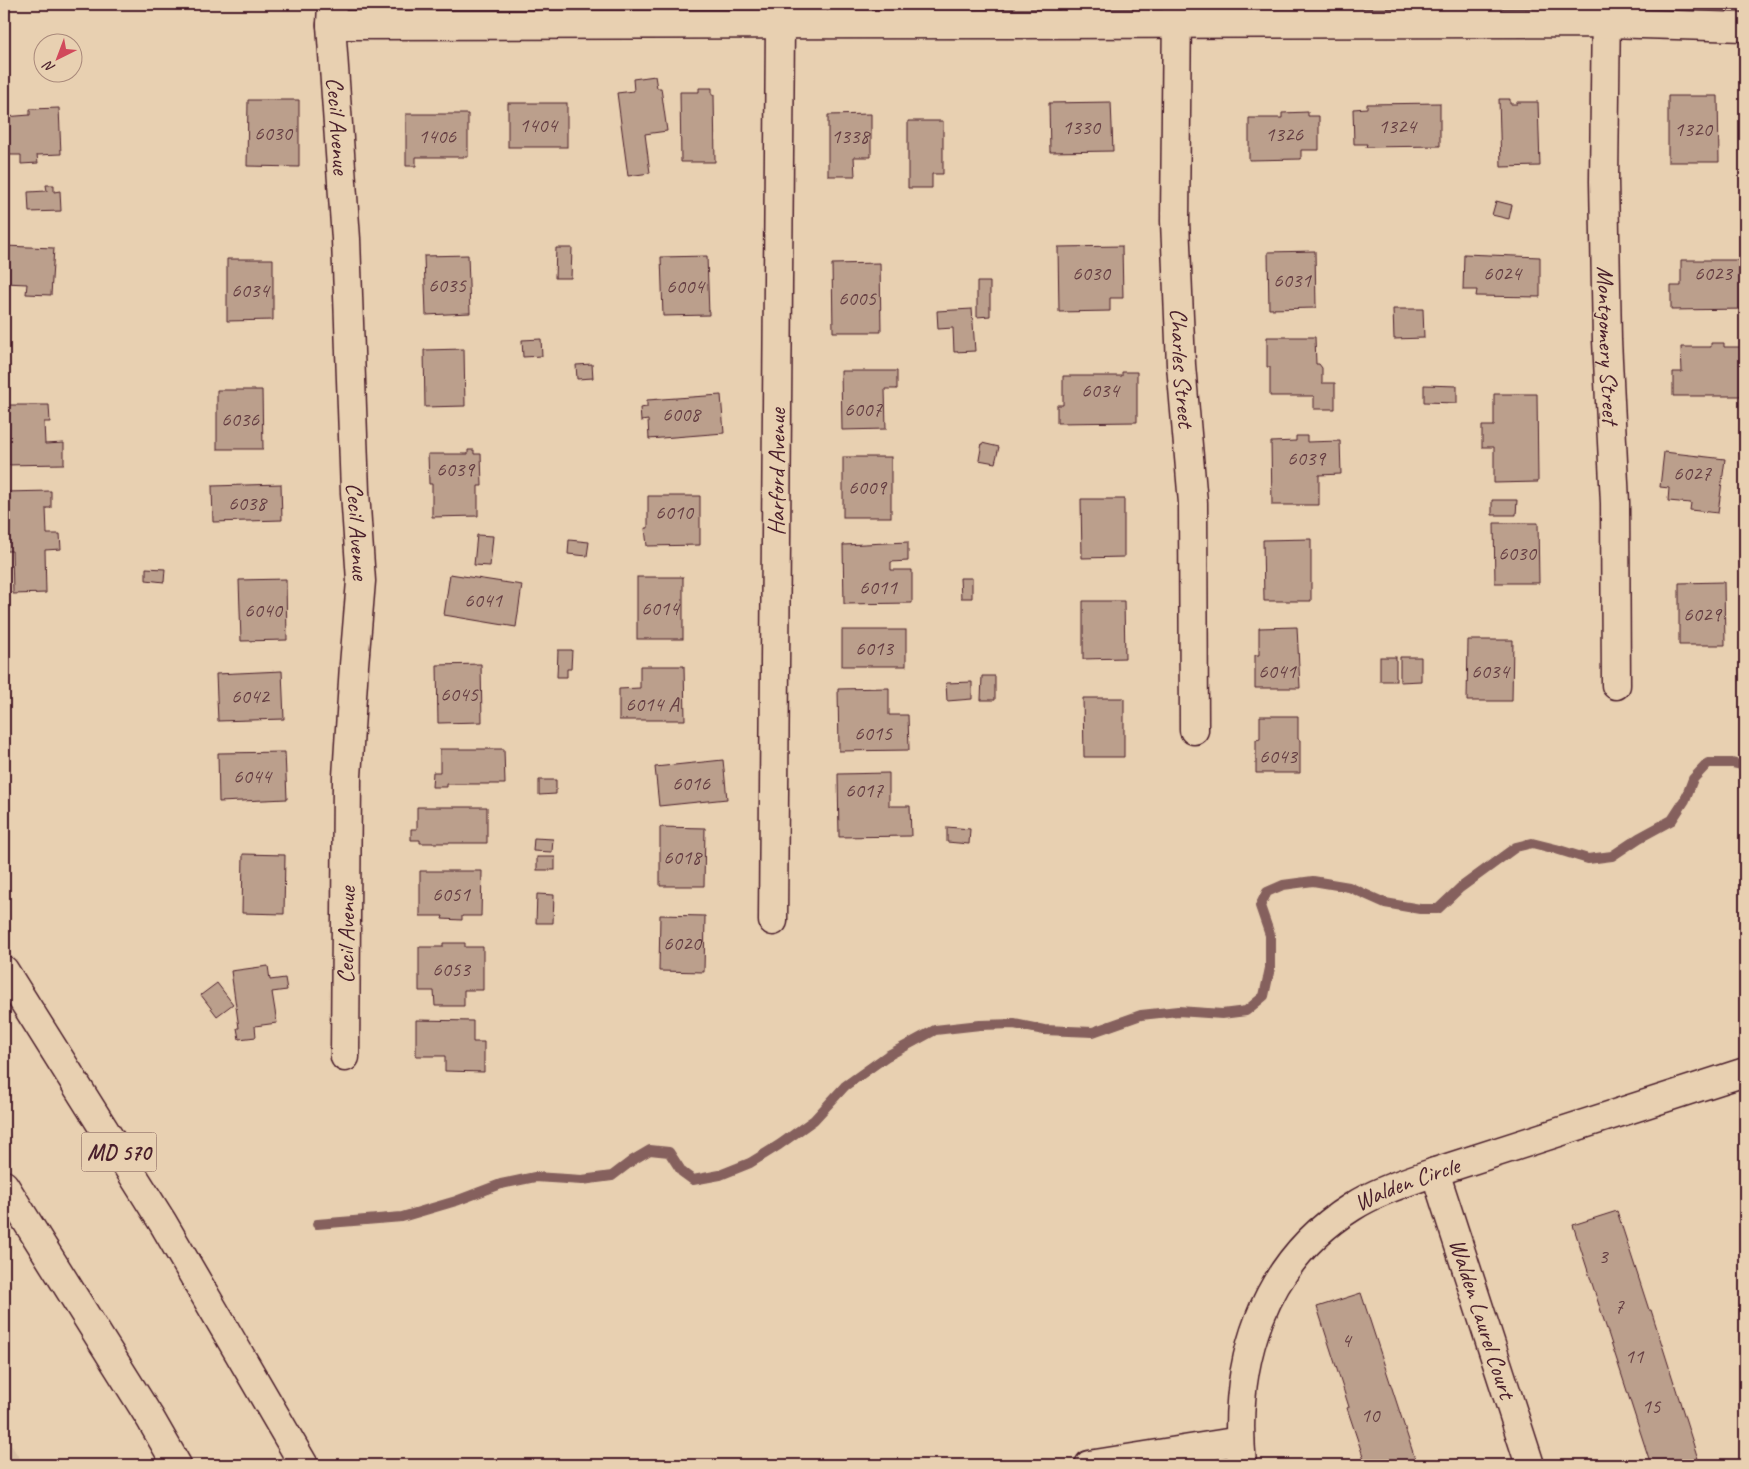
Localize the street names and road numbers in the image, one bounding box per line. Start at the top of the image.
street label: Cecil Avenue [320,76,357,177]
street label: Montgomery Street [1591,266,1626,428]
street label: Charles Street [1164,308,1202,431]
street label: Harford Avenue [761,406,792,536]
street label: Cecil Avenue [340,482,376,583]
street label: Cecil Avenue [330,884,362,984]
road number: MD 570 [82,1132,156,1172]
street label: Walden Circle [1349,1149,1465,1218]
street label: Walden Laurel Court [1443,1235,1523,1404]

